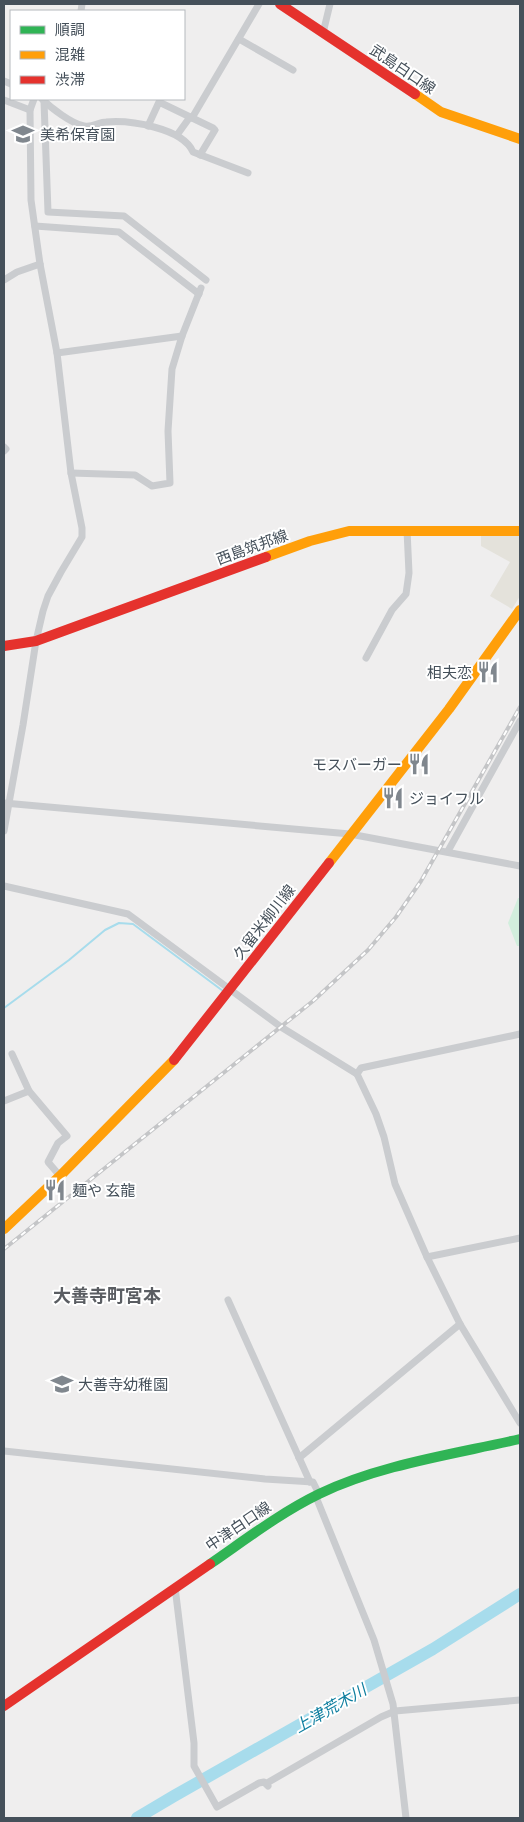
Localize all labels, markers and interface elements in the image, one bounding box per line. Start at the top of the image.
legend [10,10,185,100]
text: 順調 [55,18,85,41]
street label: 武島白口線 [365,38,441,100]
text: 混雑 [55,43,85,66]
text: 渋滞 [55,68,85,91]
school or university icon: 美希保育園 [10,121,36,147]
place label: 美希保育園 [40,123,115,146]
street label: 西島筑邦線 [213,523,291,571]
restaurant icon: 相夫恋 [475,659,501,685]
place label: 相夫恋 [427,661,472,684]
restaurant icon: モスバーガー [406,751,432,777]
place label: モスバーガー [312,753,402,776]
restaurant icon: ジョイフル [380,785,406,811]
place label: ジョイフル [409,787,484,810]
street label: 久留米柳川線 [227,879,301,965]
restaurant icon: 麺や 玄龍 [42,1177,68,1203]
place label: 麺や 玄龍 [72,1179,135,1202]
district label: 大善寺町宮本 [53,1282,161,1309]
school or university icon: 大善寺幼稚園 [49,1371,75,1397]
place label: 大善寺幼稚園 [78,1373,168,1396]
street label: 中津白口線 [200,1495,276,1557]
water label: 上津荒木川 [289,1677,372,1738]

